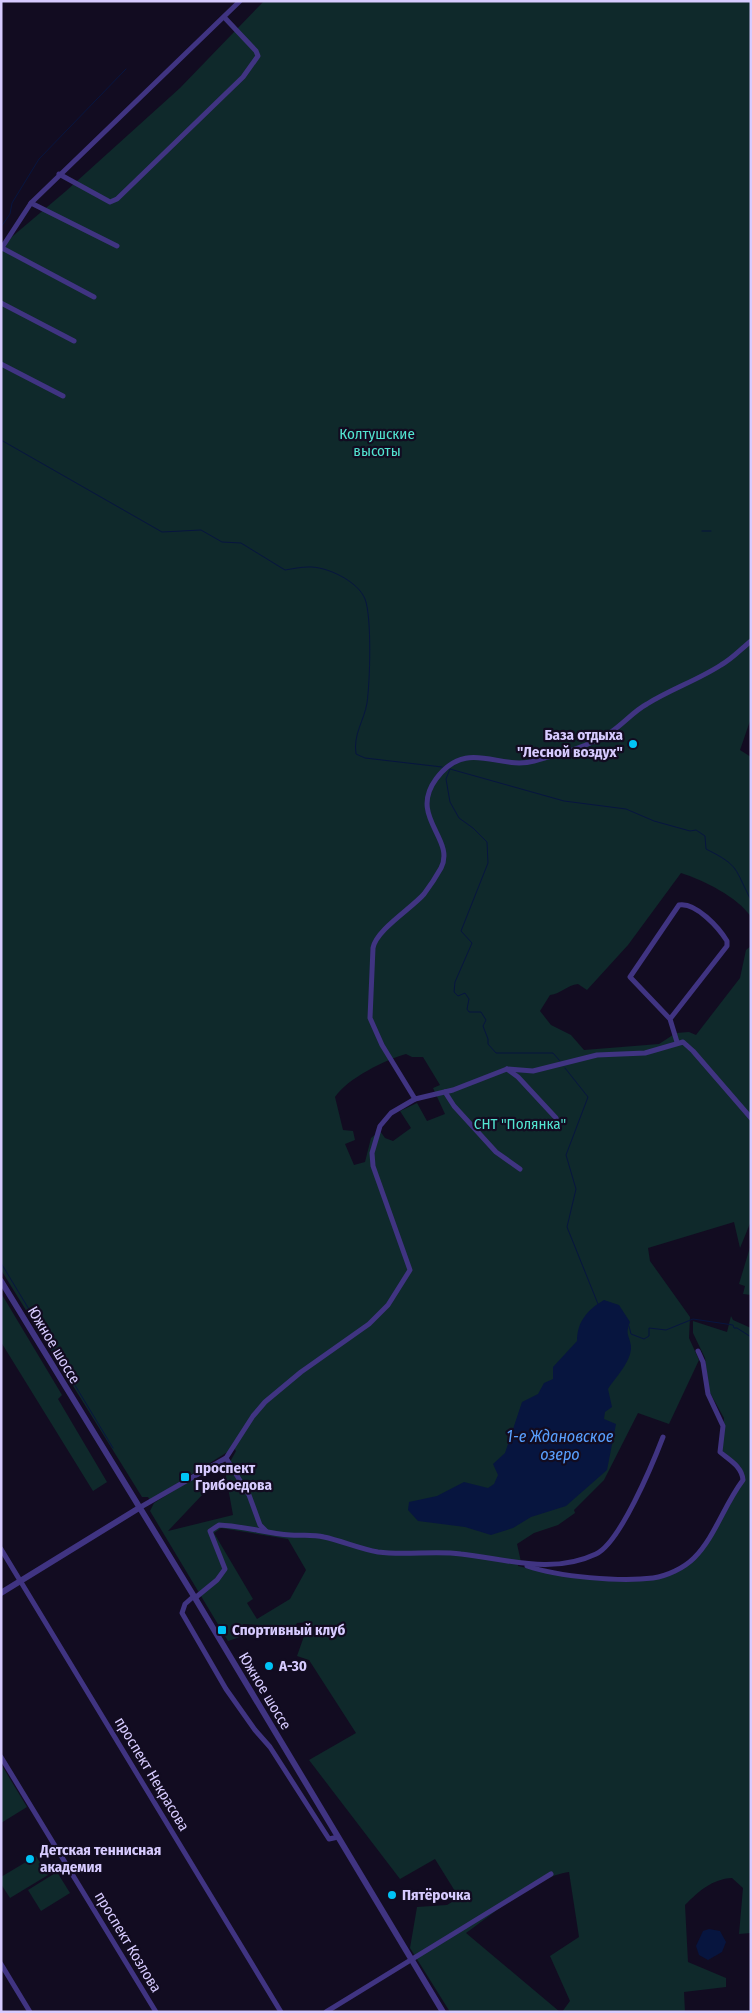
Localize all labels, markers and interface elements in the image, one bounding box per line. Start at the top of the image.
park label: Колтушские высоты [339,425,415,460]
place label: База отдыха "Лесной воздух" [517,726,624,761]
marker: База отдыха "Лесной воздух" [627,738,639,750]
park label: СНТ "Полянка" [474,1115,566,1133]
street label: Южное шоссе [24,1303,84,1387]
water label: 1-е Ждановское озеро [507,1427,614,1464]
place label: проспект Грибоедова [195,1459,272,1494]
marker: проспект Грибоедова [179,1471,191,1483]
place label: Спортивный клуб [232,1621,345,1639]
marker: Спортивный клуб [216,1624,228,1636]
street label: Южное шоссе [235,1649,295,1733]
place label: А-30 [278,1657,307,1675]
marker: А-30 [263,1660,275,1672]
street label: проспект Некрасова [111,1714,193,1834]
place label: Детская теннисная академия [39,1841,161,1876]
marker: Детская теннисная академия [24,1853,36,1865]
place label: Пятёрочка [402,1886,471,1904]
street label: проспект Козлова [91,1888,165,1996]
marker: Пятёрочка [386,1889,398,1901]

